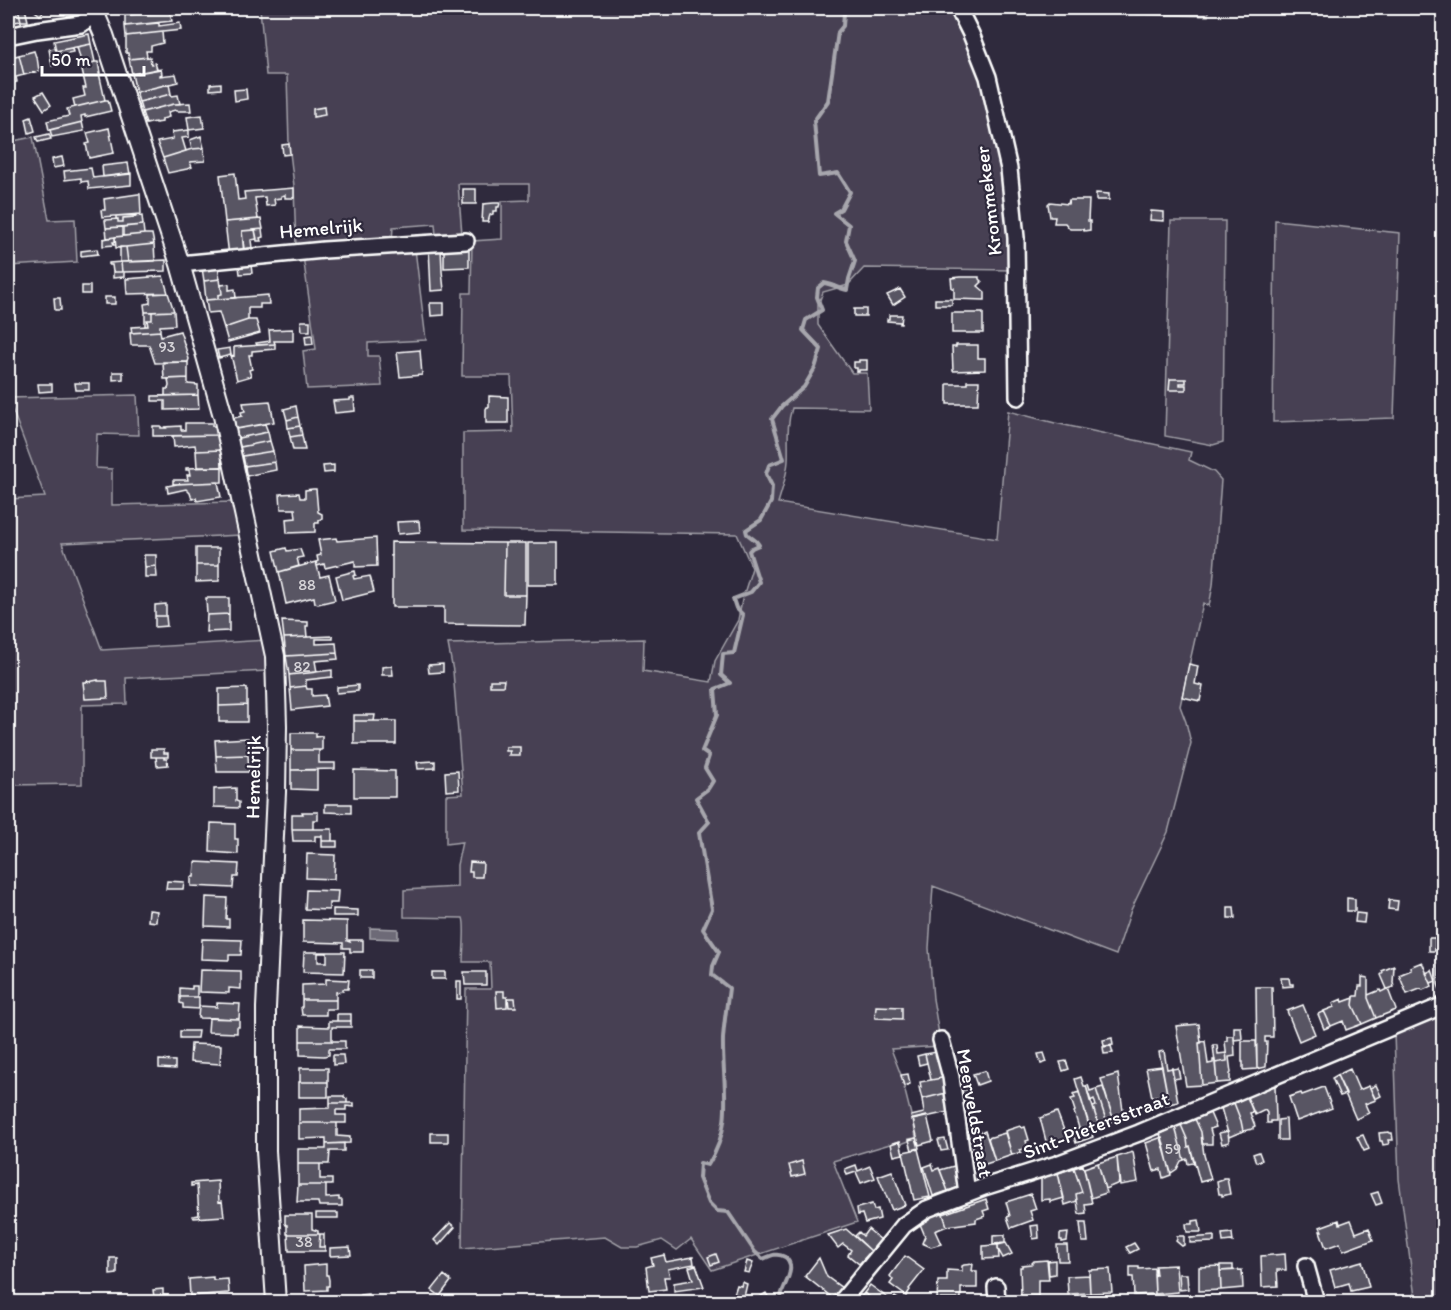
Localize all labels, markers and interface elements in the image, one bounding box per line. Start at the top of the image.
scale bar [42,39,144,77]
text: 50 m [51,49,91,71]
street label: Krommekeer [969,144,1007,257]
street label: Hemelrijk [278,212,364,244]
house number: 93 [158,337,176,356]
house number: 88 [298,575,316,594]
house number: 82 [293,657,311,676]
street label: Hemelrijk [240,735,266,819]
street label: Meerveldstraat [952,1047,998,1180]
street label: Sint-Pietersstraat [1019,1086,1173,1164]
house number: 59 [1165,1139,1181,1158]
house number: 38 [295,1232,313,1251]

